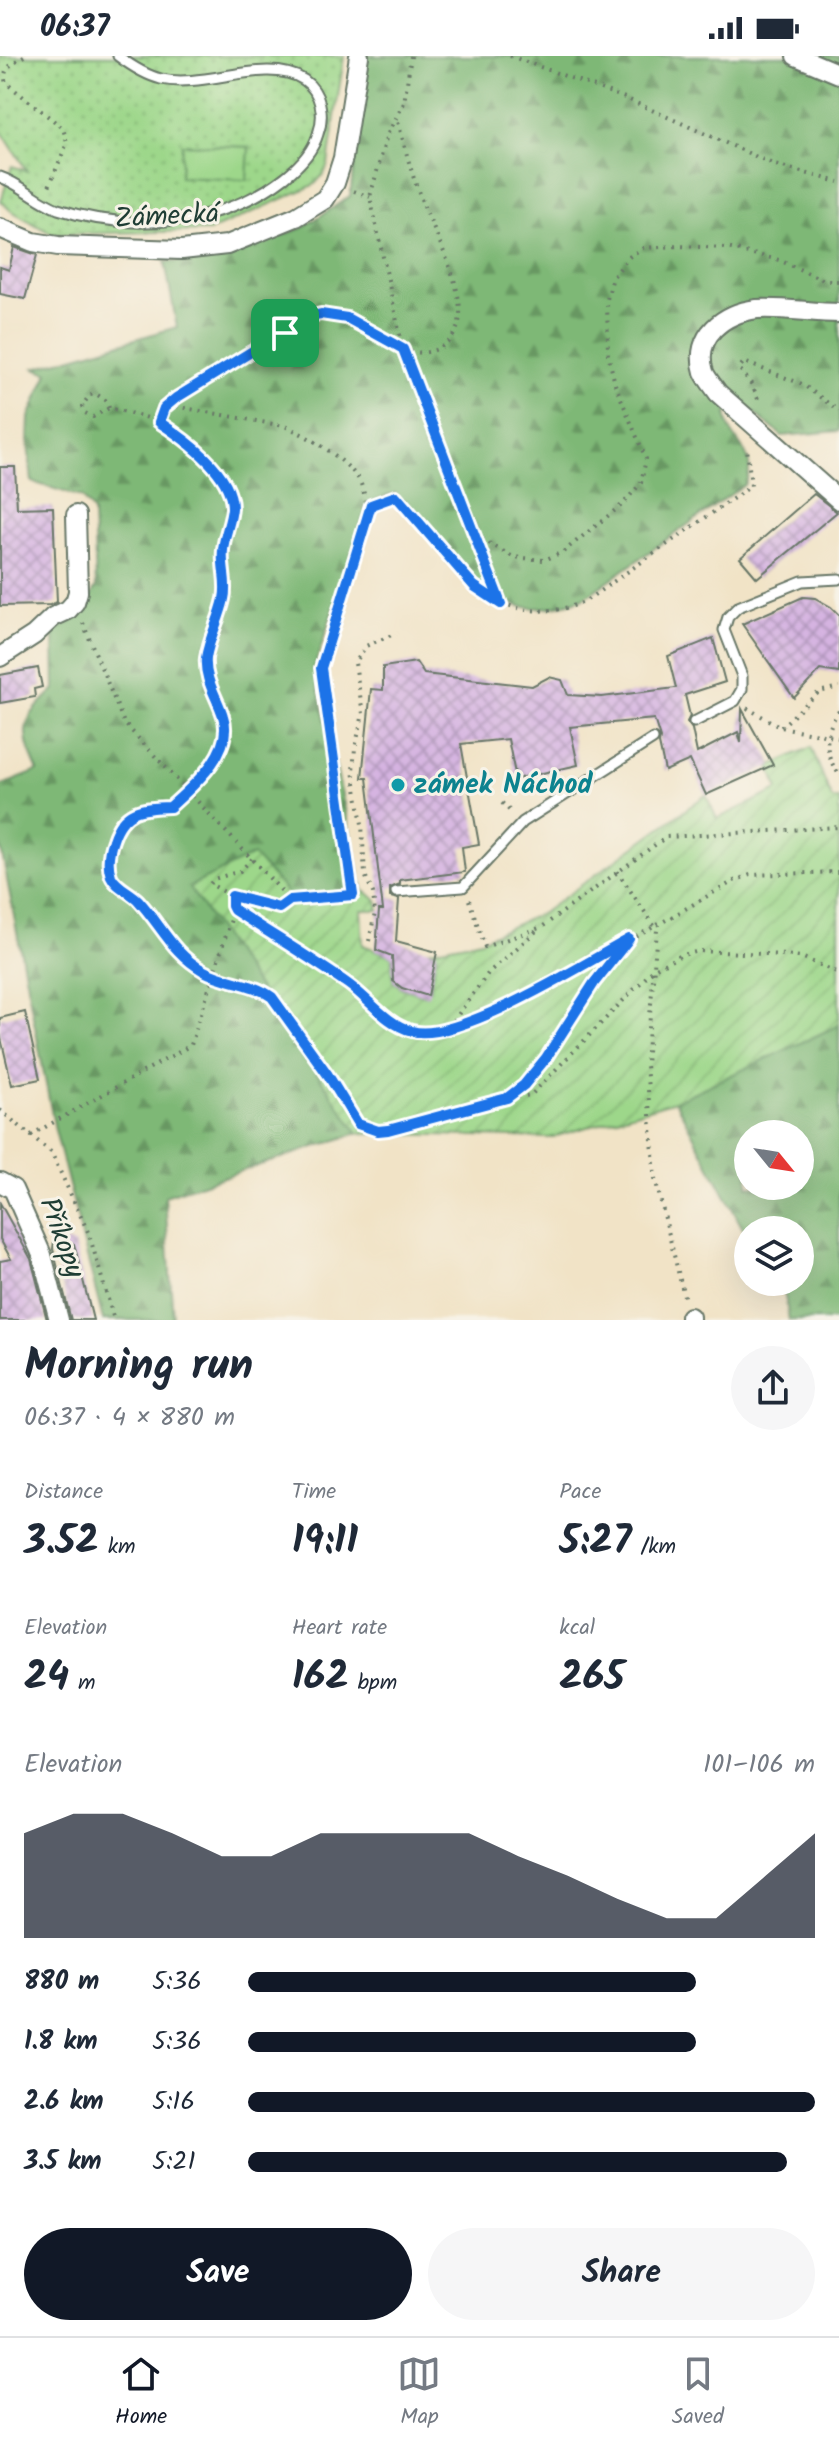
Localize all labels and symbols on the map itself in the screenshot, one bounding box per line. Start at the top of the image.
street label: Zámecká [114,192,223,242]
pin [251,299,319,367]
place label: zámek Náchod [414,763,594,808]
marker: zámek Náchod [389,776,407,794]
north arrow [734,1120,814,1200]
street label: Příkopy [26,1191,97,1286]

